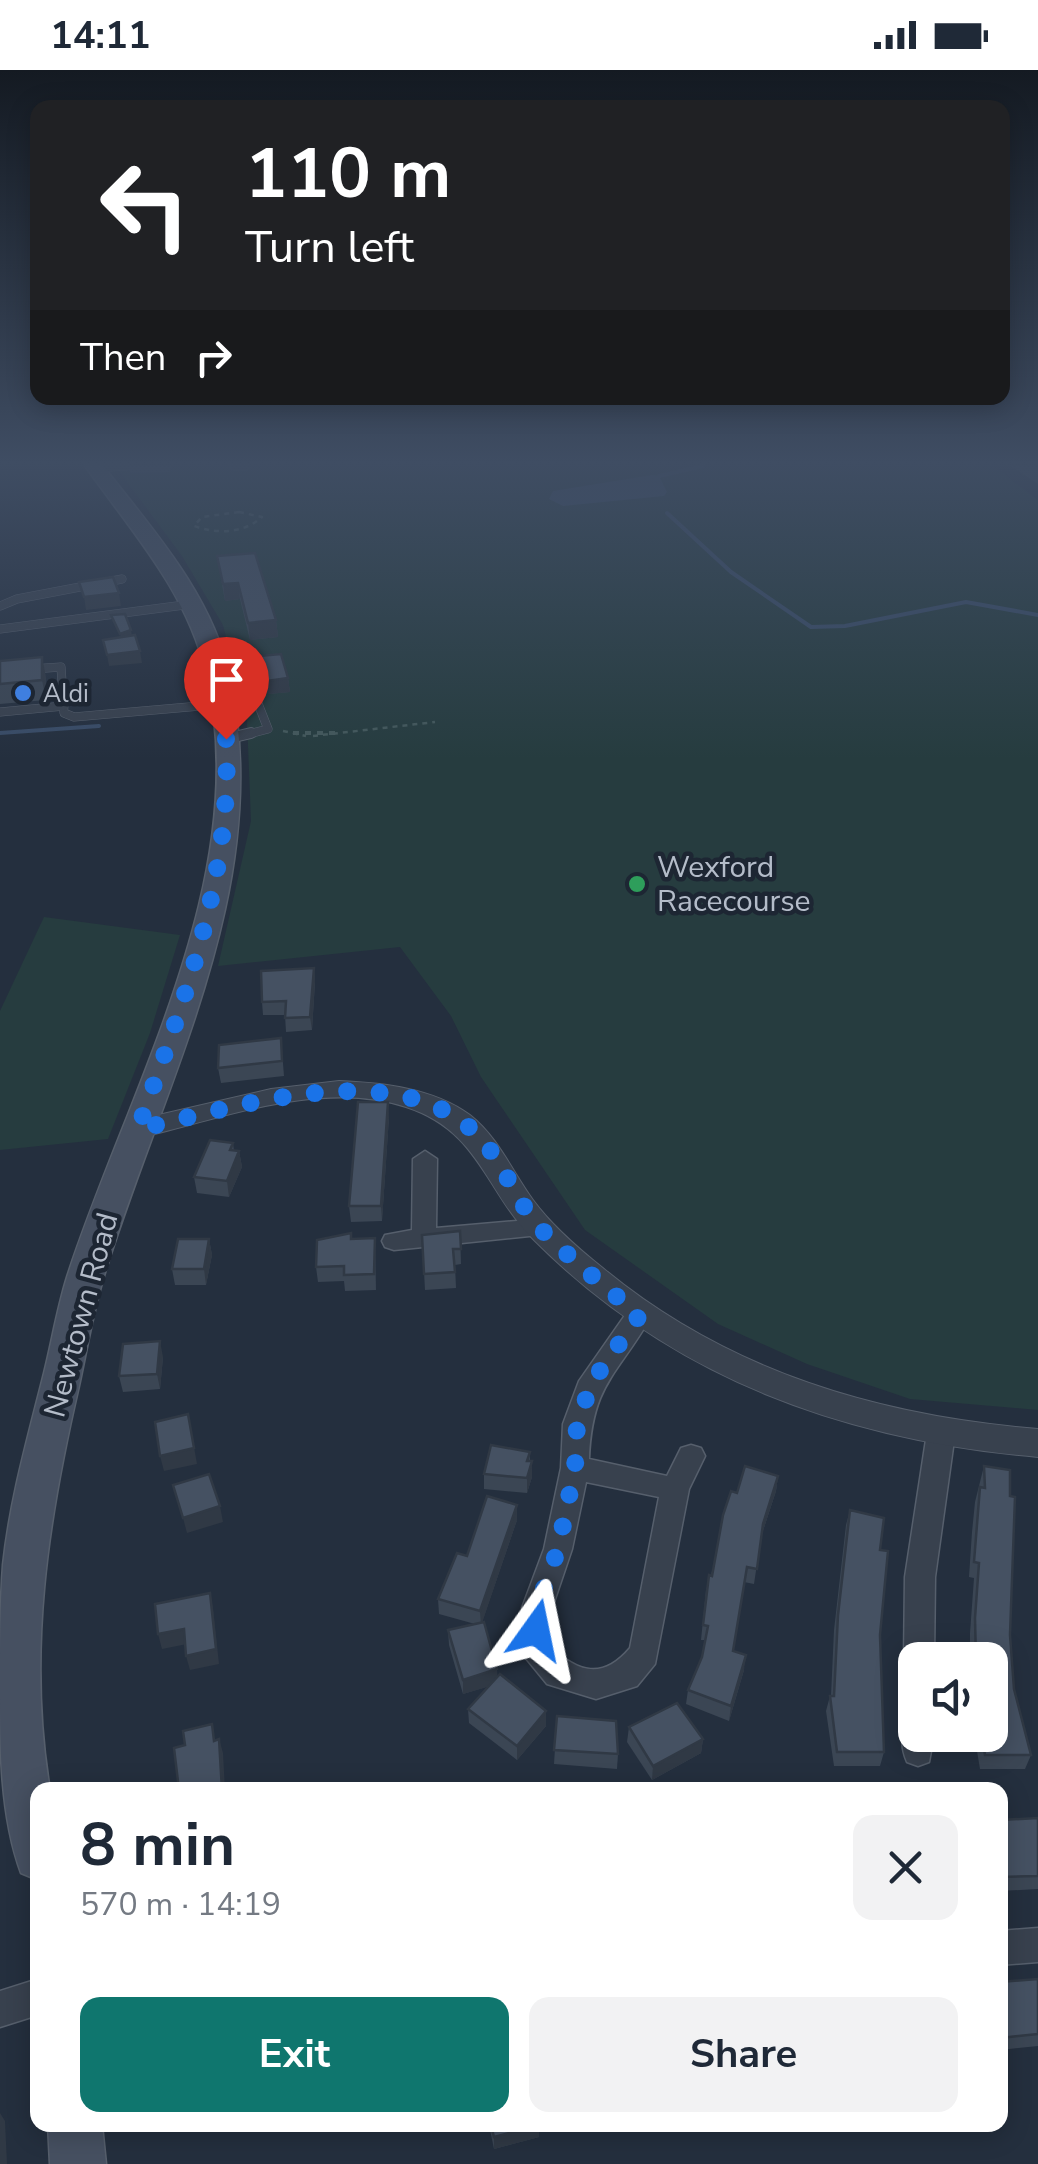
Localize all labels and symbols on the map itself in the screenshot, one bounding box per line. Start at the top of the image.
pin [184,637,269,740]
place label: Aldi [43,677,89,711]
marker: Aldi [12,682,34,704]
place label: Wexford Racecourse [657,847,811,922]
marker: Wexford Racecourse [626,873,648,895]
street label: Newtown Road [34,1208,128,1422]
position arrow [484,1578,588,1682]

